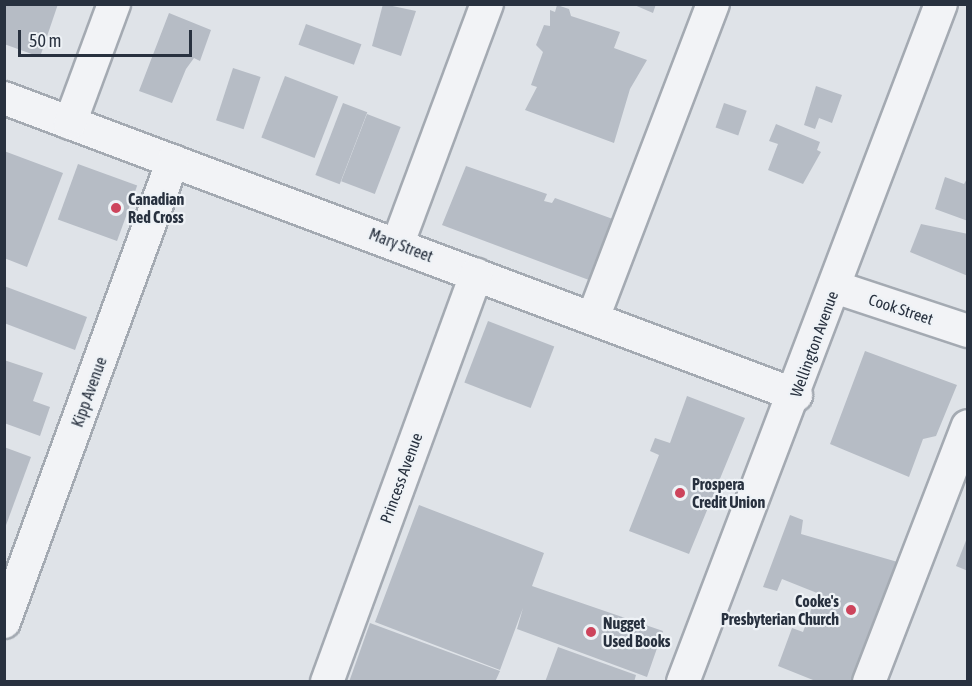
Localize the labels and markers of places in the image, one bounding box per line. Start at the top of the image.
place label: Canadian Red Cross [128,189,184,227]
marker: Canadian Red Cross [109,201,123,215]
place label: Prospera Credit Union [692,474,765,512]
marker: Prospera Credit Union [673,486,687,500]
place label: Cooke's Presbyterian Church [721,591,839,629]
marker: Cooke's Presbyterian Church [844,603,858,617]
place label: Nugget Used Books [603,613,670,651]
marker: Nugget Used Books [584,625,598,639]

